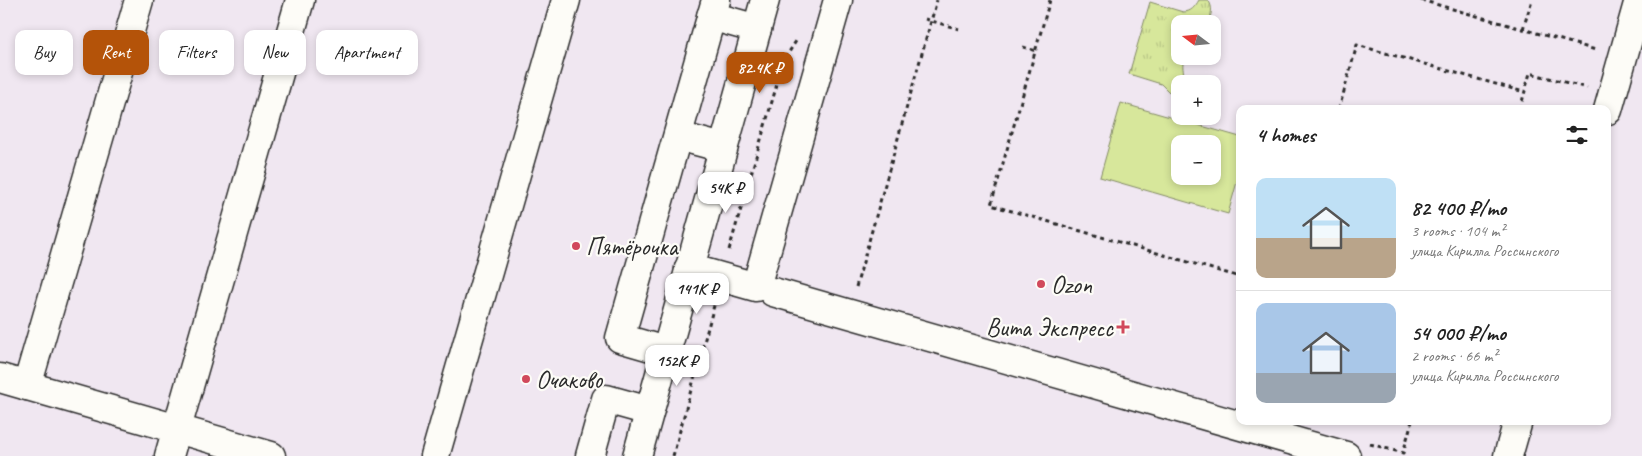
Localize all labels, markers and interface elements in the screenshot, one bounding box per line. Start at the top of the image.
north arrow [1171,15,1221,65]
map controls [1171,15,1221,185]
chip: Buy [15,30,73,75]
chip: Rent [83,30,149,75]
chip: Filters [159,30,234,75]
chip: New [244,30,306,75]
chip: Apartment [316,30,418,75]
pin: 82.4K ₽ [714,52,806,94]
text: 82.4K ₽ [737,58,783,78]
button: + [1171,75,1221,125]
icon: filters [1563,121,1591,149]
text: 4 homes [1256,122,1315,148]
button: − [1171,135,1221,185]
pin: 54K ₽ [691,172,761,214]
text: 54K ₽ [709,178,743,198]
text: 82 400 ₽/mo [1411,195,1506,221]
icon: home [1296,198,1356,258]
text: 3 rooms · 104 m² [1411,221,1505,241]
place label: Пятёрочка [586,231,680,263]
marker: Пятёрочка [570,240,582,252]
text: улица Кирилла Россинского [1411,241,1558,261]
place label: Ozon [1051,269,1093,301]
pin: 141K ₽ [656,272,738,315]
marker: Ozon [1035,278,1047,290]
text: 141K ₽ [676,279,718,299]
place label: Вита Экспресс [986,312,1114,344]
text: 54 000 ₽/mo [1411,320,1506,346]
marker: Вита Экспресс [1117,321,1129,333]
icon: home [1296,323,1356,383]
pin: 152K ₽ [636,344,718,387]
text: 2 rooms · 66 m² [1411,346,1497,366]
text: 152K ₽ [656,351,698,371]
place label: Очаково [536,364,603,396]
text: улица Кирилла Россинского [1411,366,1558,386]
marker: Очаково [520,373,532,385]

